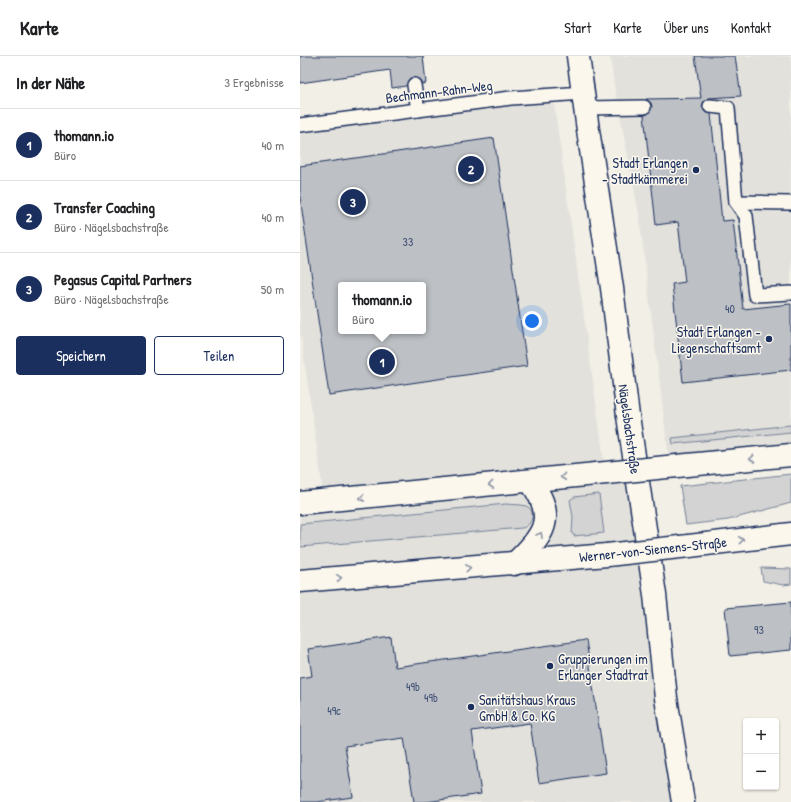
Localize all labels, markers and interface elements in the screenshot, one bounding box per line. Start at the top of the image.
text: Karte [20,15,59,41]
text: Start [564,18,591,37]
text: Karte [613,18,642,37]
text: Über uns [664,18,709,37]
text: Kontakt [731,18,771,37]
text: In der Nähe [16,71,85,94]
text: 3 Ergebnisse [224,73,284,91]
street label: Bechmann-Rahn-Weg [385,75,494,108]
text: thomann.io [54,125,114,146]
text: 1 [27,136,31,154]
text: 40 m [261,136,284,154]
text: Büro [54,146,76,164]
place label: Stadt Erlangen - Stadtkämmerei [602,153,688,188]
pin: 2 [458,154,484,184]
marker: Stadt Erlangen - Stadtkämmerei [691,165,701,175]
pin: 3 [340,187,366,217]
text: Transfer Coaching [54,197,155,218]
text: 2 [26,208,32,226]
text: 40 m [261,208,284,226]
text: Büro · Nägelsbachstraße [54,218,169,236]
house number: 33 [403,233,413,250]
text: Pegasus Capital Partners [54,269,191,290]
text: 3 [26,280,32,298]
text: 50 m [261,280,284,298]
popup [338,282,426,334]
text: thomann.io [352,289,412,310]
text: Büro · Nägelsbachstraße [54,290,169,308]
house number: 40 [725,300,735,317]
text: Büro [352,310,374,328]
your location [522,311,542,331]
place label: Stadt Erlangen - Liegenschaftsamt [672,322,761,358]
marker: Stadt Erlangen - Liegenschaftsamt [764,334,774,344]
button: Speichern [16,336,146,375]
button: Teilen [154,336,284,375]
pin: 1 [369,347,395,377]
street label: Nägelsbachstraße [613,383,646,476]
one-way arrow [749,454,755,463]
one-way arrow [560,472,566,481]
one-way arrow [488,480,494,489]
one-way arrow [359,493,365,502]
one-way arrow [535,531,542,539]
street label: Werner-von-Siemens-Straße [578,532,728,567]
one-way arrow [738,535,744,544]
one-way arrow [465,563,471,572]
one-way arrow [336,574,342,583]
house number: 93 [754,621,764,638]
place label: Gruppierungen im Erlanger Stadtrat [558,649,648,685]
marker: Gruppierungen im Erlanger Stadtrat [545,661,555,671]
house number: 49b [406,678,420,695]
house number: 49b [424,689,438,706]
place label: Sanitätshaus Kraus GmbH & Co. KG [479,690,576,725]
house number: 49c [327,702,341,719]
marker: Sanitätshaus Kraus GmbH & Co. KG [466,702,476,712]
map controls [743,718,779,790]
button: + [743,718,779,754]
button: − [743,754,779,790]

